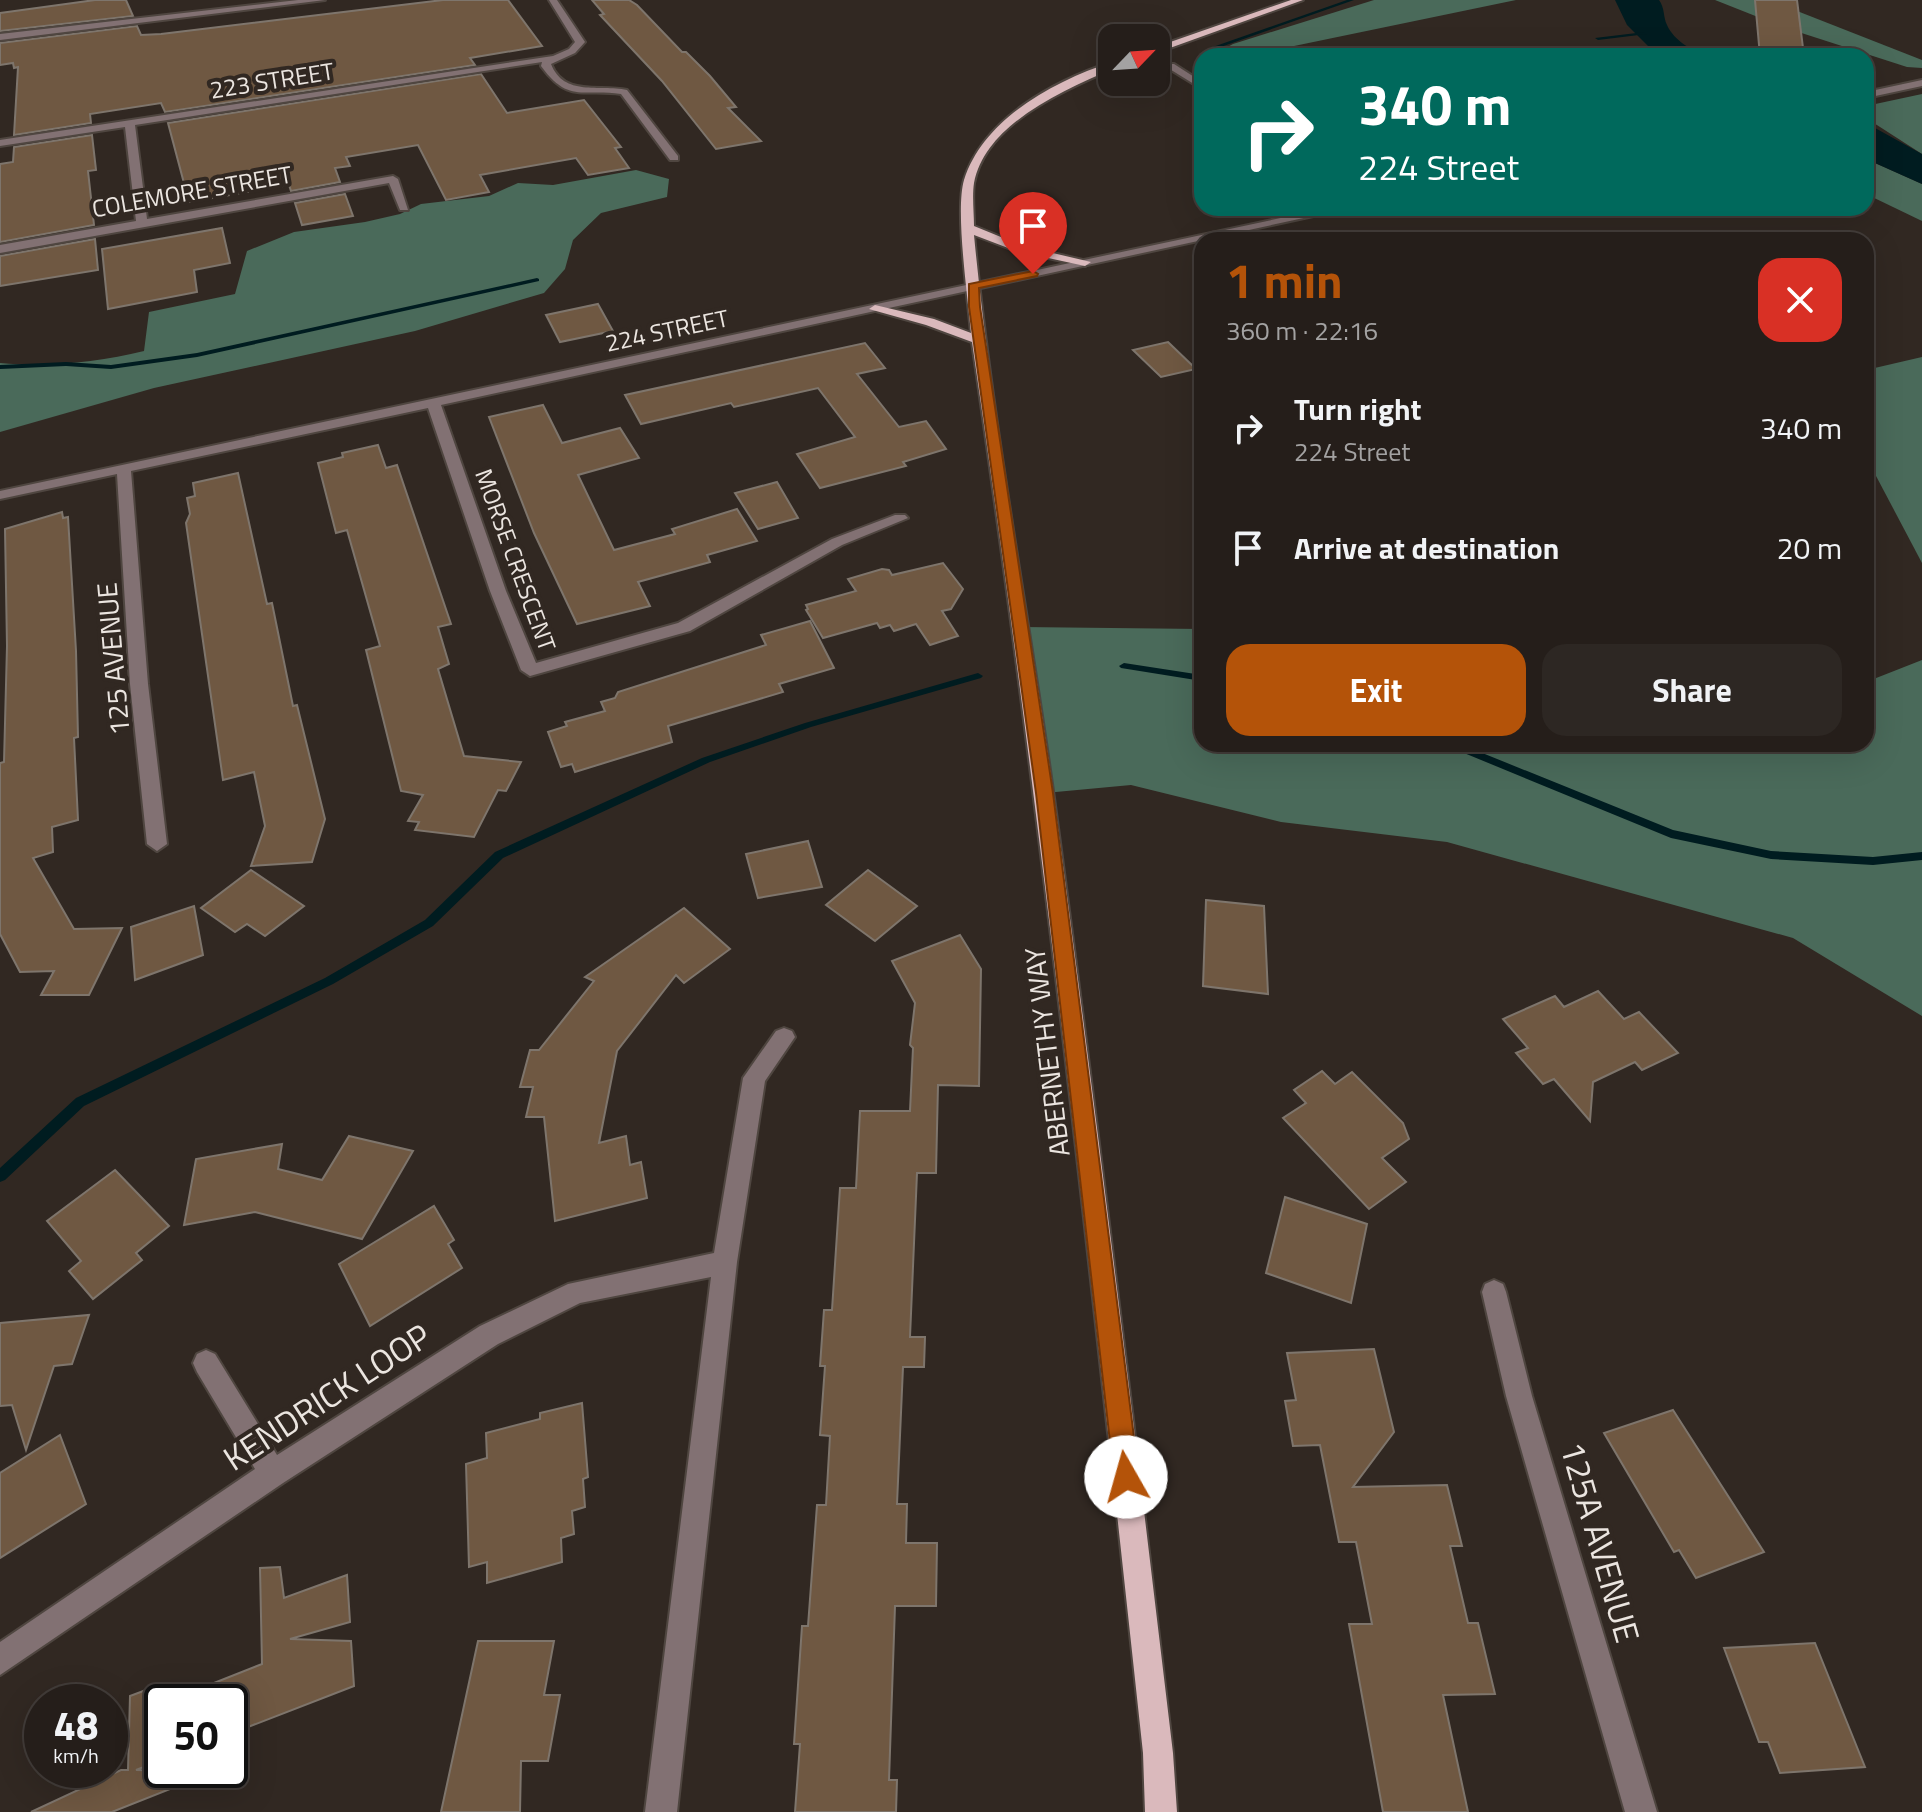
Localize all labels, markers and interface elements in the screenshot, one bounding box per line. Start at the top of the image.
north arrow [1098,24,1170,96]
map controls [1098,24,1170,96]
street label: 223 STREET [207,52,337,108]
text: 340 m [1358,62,1511,147]
icon: right [1226,80,1330,184]
text: 224 Street [1358,139,1519,194]
street label: COLEMORE STREET [89,156,295,226]
pin [999,192,1067,274]
icon: arrive [1011,204,1055,248]
text: 1 min [1226,244,1343,317]
button: close [1758,258,1842,342]
street label: 224 STREET [602,299,732,361]
text: 360 m · 22:16 [1226,311,1378,350]
text: Turn right [1294,386,1422,432]
text: 340 m [1760,405,1842,451]
icon: right [1226,406,1270,450]
text: 224 Street [1294,432,1410,471]
street label: MORSE CRESCENT [466,463,566,656]
text: Arrive at destination [1294,525,1559,571]
text: 20 m [1777,525,1842,571]
icon: arrive [1226,526,1270,570]
street label: 125 AVENUE [84,581,141,737]
button: Exit [1226,644,1526,736]
button: Share [1542,644,1842,736]
street label: ABERNETHY WAY [1012,945,1081,1159]
street label: KENDRICK LOOP [212,1309,441,1483]
position arrow [1084,1435,1168,1519]
street label: 125A AVENUE [1548,1435,1654,1648]
speed limit sign: 50 [144,1684,248,1788]
text: 48 [54,1695,98,1756]
text: km/h [53,1740,99,1771]

